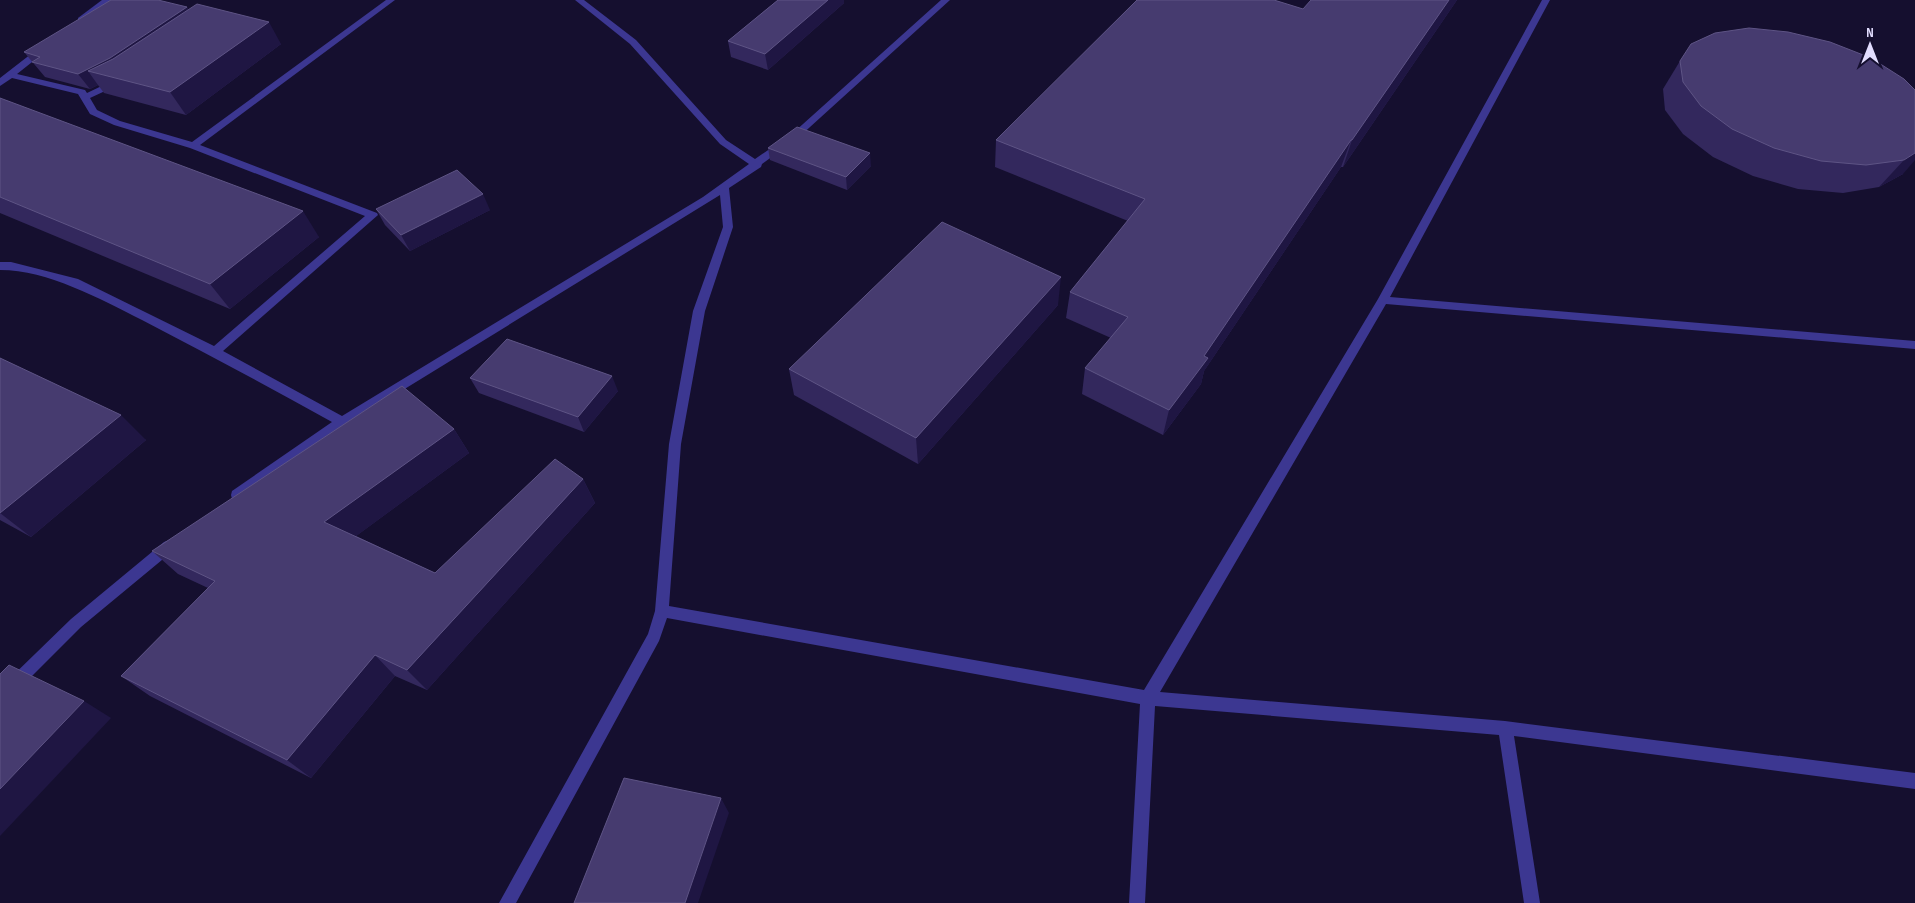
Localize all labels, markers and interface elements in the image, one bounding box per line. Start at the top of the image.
north arrow [1845,20,1895,70]
text: N [1866,24,1874,41]

